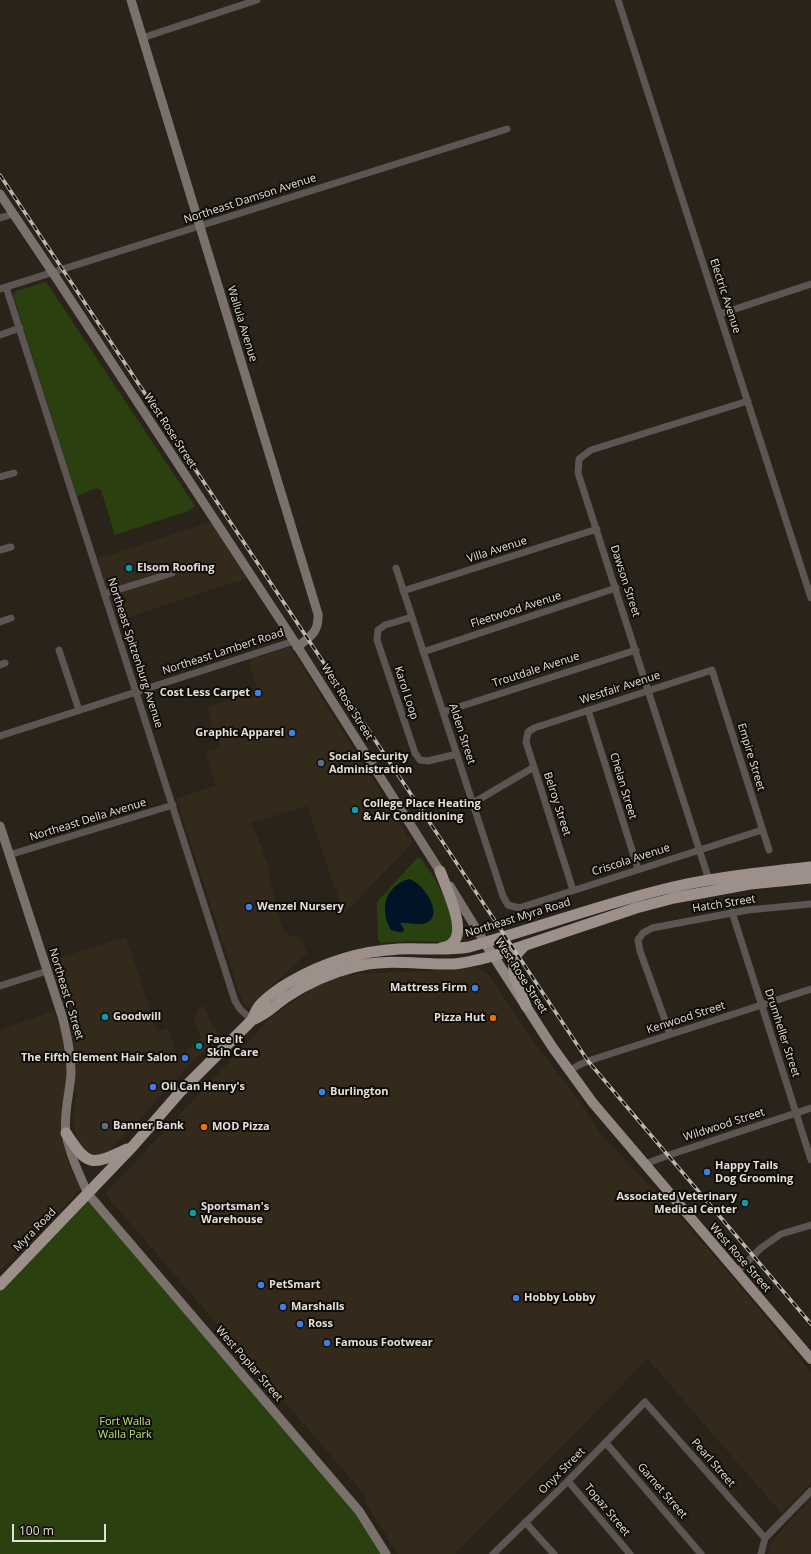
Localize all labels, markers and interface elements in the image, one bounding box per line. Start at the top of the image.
street label: Northeast Damson Avenue [182,171,318,227]
street label: Electric Avenue [707,257,743,335]
street label: Wallula Avenue [224,284,260,364]
street label: West Rose Street [141,391,199,471]
street label: Villa Avenue [465,534,529,566]
street label: Dawson Street [607,543,643,619]
place label: Elsom Roofing [137,561,214,575]
marker: Elsom Roofing [124,563,134,573]
street label: Northeast Spitzenburg Avenue [104,576,166,730]
street label: Fleetwood Avenue [469,589,563,631]
street label: Northeast Lambert Road [161,626,285,678]
street label: Troutdale Avenue [491,650,581,690]
street label: West Rose Street [318,662,376,742]
street label: Karol Loop [391,665,421,721]
street label: Westfair Avenue [578,669,662,707]
place label: Cost Less Carpet [160,686,250,700]
marker: Cost Less Carpet [253,688,263,698]
street label: Alden Street [446,702,478,766]
street label: Empire Street [734,722,768,792]
place label: Graphic Apparel [195,726,284,740]
marker: Graphic Apparel [287,728,297,738]
place label: Social Security Administration [329,750,412,776]
street label: Chelan Street [607,751,639,821]
marker: Social Security Administration [316,758,326,768]
street label: Belroy Street [540,770,574,838]
street label: Northeast Della Avenue [28,796,148,844]
place label: College Place Heating & Air Conditioning [363,797,481,823]
marker: College Place Heating & Air Conditioning [350,805,360,815]
street label: Criscola Avenue [590,841,672,879]
street label: Hatch Street [691,892,757,916]
street label: Northeast Myra Road [464,896,572,940]
place label: Wenzel Nursery [257,900,344,914]
marker: Wenzel Nursery [244,902,254,912]
street label: West Rose Street [492,936,550,1016]
street label: Northeast C Street [46,947,86,1041]
place label: Mattress Firm [390,981,467,995]
marker: Mattress Firm [470,983,480,993]
street label: Drumheller Street [761,987,803,1079]
street label: Kenwood Street [645,999,727,1037]
place label: Goodwill [113,1010,161,1024]
place label: Pizza Hut [434,1011,485,1025]
marker: Goodwill [100,1012,110,1022]
marker: Pizza Hut [488,1013,498,1023]
place label: Face It Skin Care [207,1033,258,1059]
marker: Face It Skin Care [194,1041,204,1051]
place label: The Fifth Element Hair Salon [21,1051,177,1065]
marker: The Fifth Element Hair Salon [180,1053,190,1063]
place label: Oil Can Henry's [161,1080,245,1094]
marker: Oil Can Henry's [148,1082,158,1092]
place label: Burlington [330,1085,389,1099]
marker: Burlington [317,1087,327,1097]
street label: Wildwood Street [682,1106,766,1144]
place label: Banner Bank [113,1119,184,1133]
place label: MOD Pizza [212,1120,270,1134]
marker: Banner Bank [100,1121,110,1131]
marker: MOD Pizza [199,1122,209,1132]
place label: Happy Tails Dog Grooming [715,1159,793,1185]
marker: Happy Tails Dog Grooming [702,1167,712,1177]
place label: Associated Veterinary Medical Center [617,1190,737,1216]
marker: Associated Veterinary Medical Center [740,1198,750,1208]
place label: Sportsman's Warehouse [201,1200,269,1226]
street label: Myra Road [11,1206,59,1254]
marker: Sportsman's Warehouse [188,1208,198,1218]
street label: West Rose Street [707,1221,773,1295]
place label: PetSmart [269,1278,320,1292]
marker: PetSmart [256,1280,266,1290]
place label: Hobby Lobby [524,1291,595,1305]
marker: Hobby Lobby [511,1293,521,1303]
place label: Marshalls [291,1300,345,1314]
marker: Marshalls [278,1302,288,1312]
place label: Ross [308,1317,333,1331]
marker: Ross [295,1319,305,1329]
street label: West Poplar Street [213,1324,285,1404]
place label: Famous Footwear [335,1336,433,1350]
marker: Famous Footwear [322,1338,332,1348]
park label: Fort Walla Walla Park [98,1415,152,1441]
street label: Pearl Street [688,1436,738,1490]
street label: Onyx Street [536,1445,588,1497]
street label: Garnet Street [634,1461,690,1521]
street label: Topaz Street [581,1481,633,1539]
scale bar [14,1516,108,1542]
text: 100 m [19,1522,54,1539]

